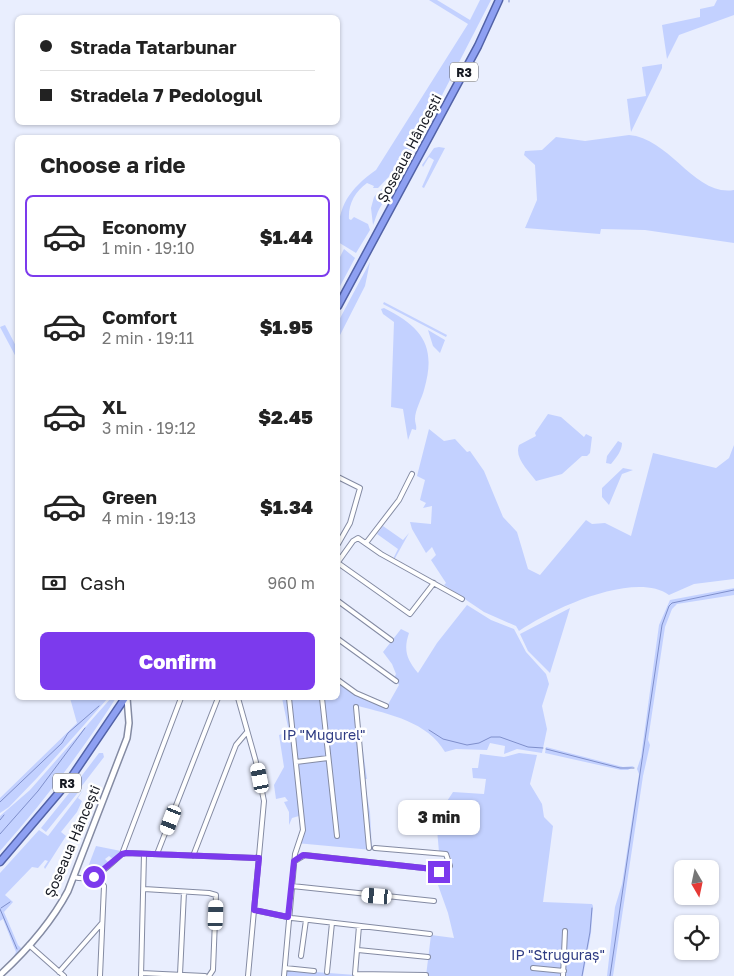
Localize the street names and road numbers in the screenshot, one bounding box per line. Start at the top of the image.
road number: R3 [450,62,478,82]
street label: Șoseaua Hâncești [373,91,445,205]
road number: R3 [53,774,81,792]
street label: Șoseaua Hâncești [41,782,103,900]

